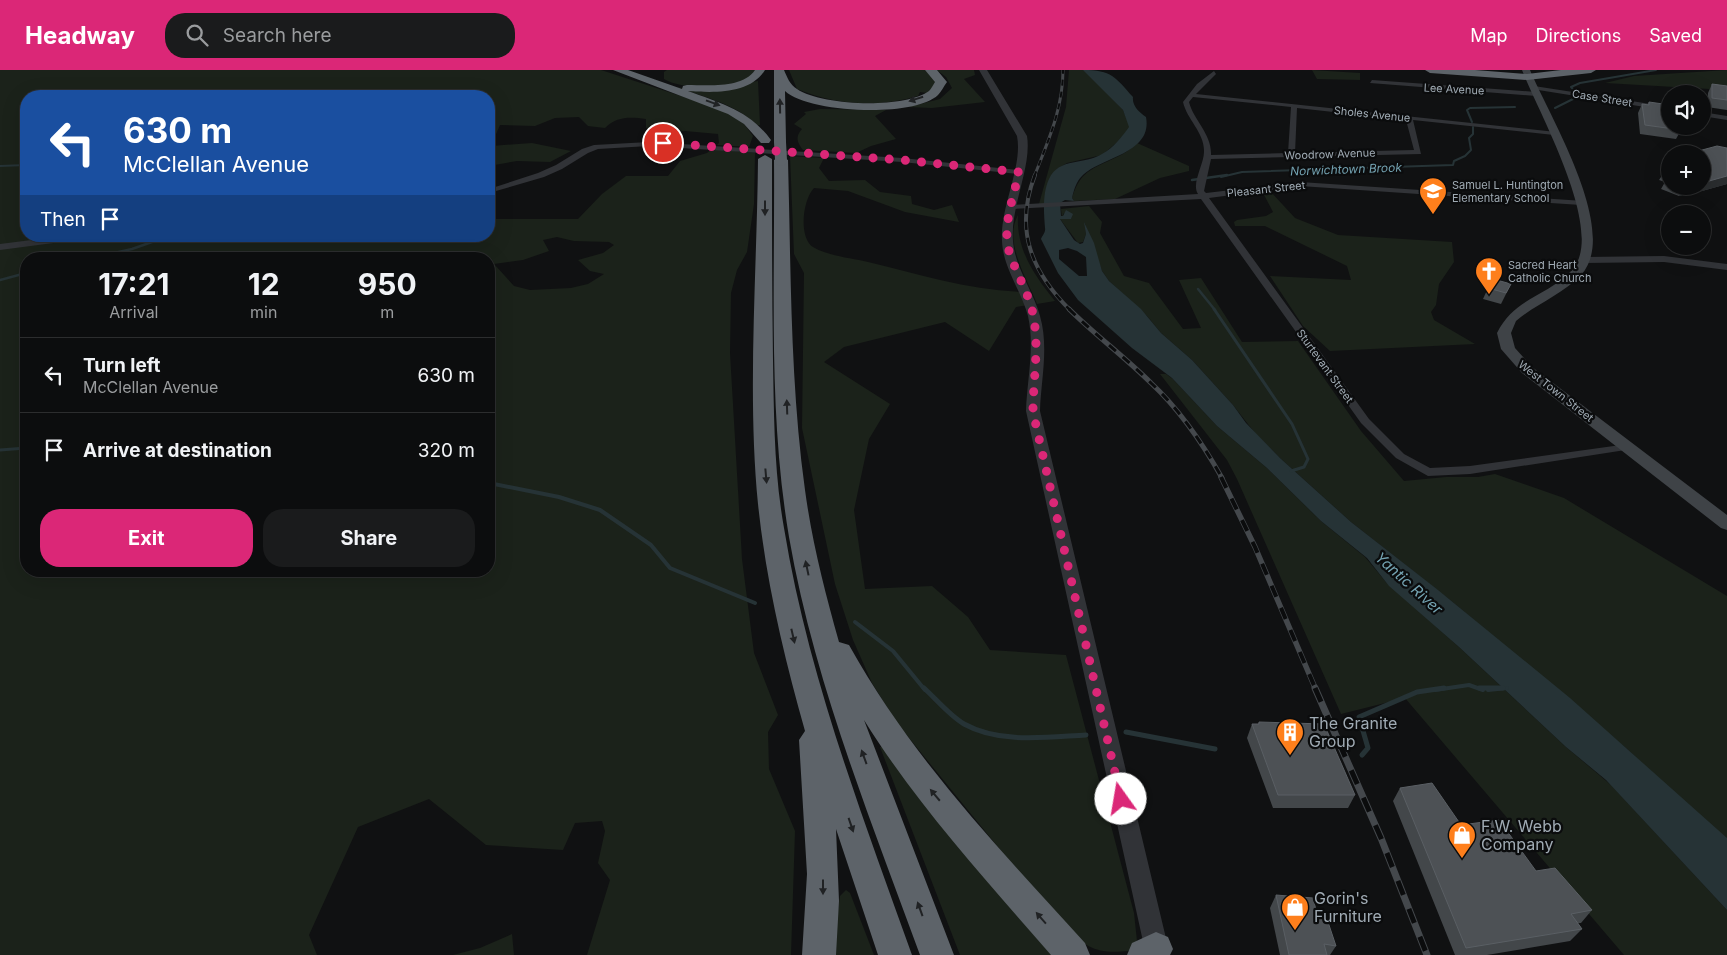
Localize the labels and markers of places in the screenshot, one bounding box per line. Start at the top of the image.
pin [642,122,684,164]
school or university icon: Samuel L. Huntington Elementary School [1418,176,1448,215]
place label: Samuel L. Huntington Elementary School [1452,178,1563,205]
church icon: Sacred Heart Catholic Church [1474,256,1504,295]
place label: Sacred Heart Catholic Church [1508,258,1591,285]
place label: The Granite Group [1309,713,1397,751]
building icon: The Granite Group [1275,717,1305,756]
place label: F.W. Webb Company [1481,816,1562,854]
shop icon: F.W. Webb Company [1447,820,1477,859]
place label: Gorin's Furniture [1314,888,1382,926]
shop icon: Gorin's Furniture [1280,892,1310,931]

